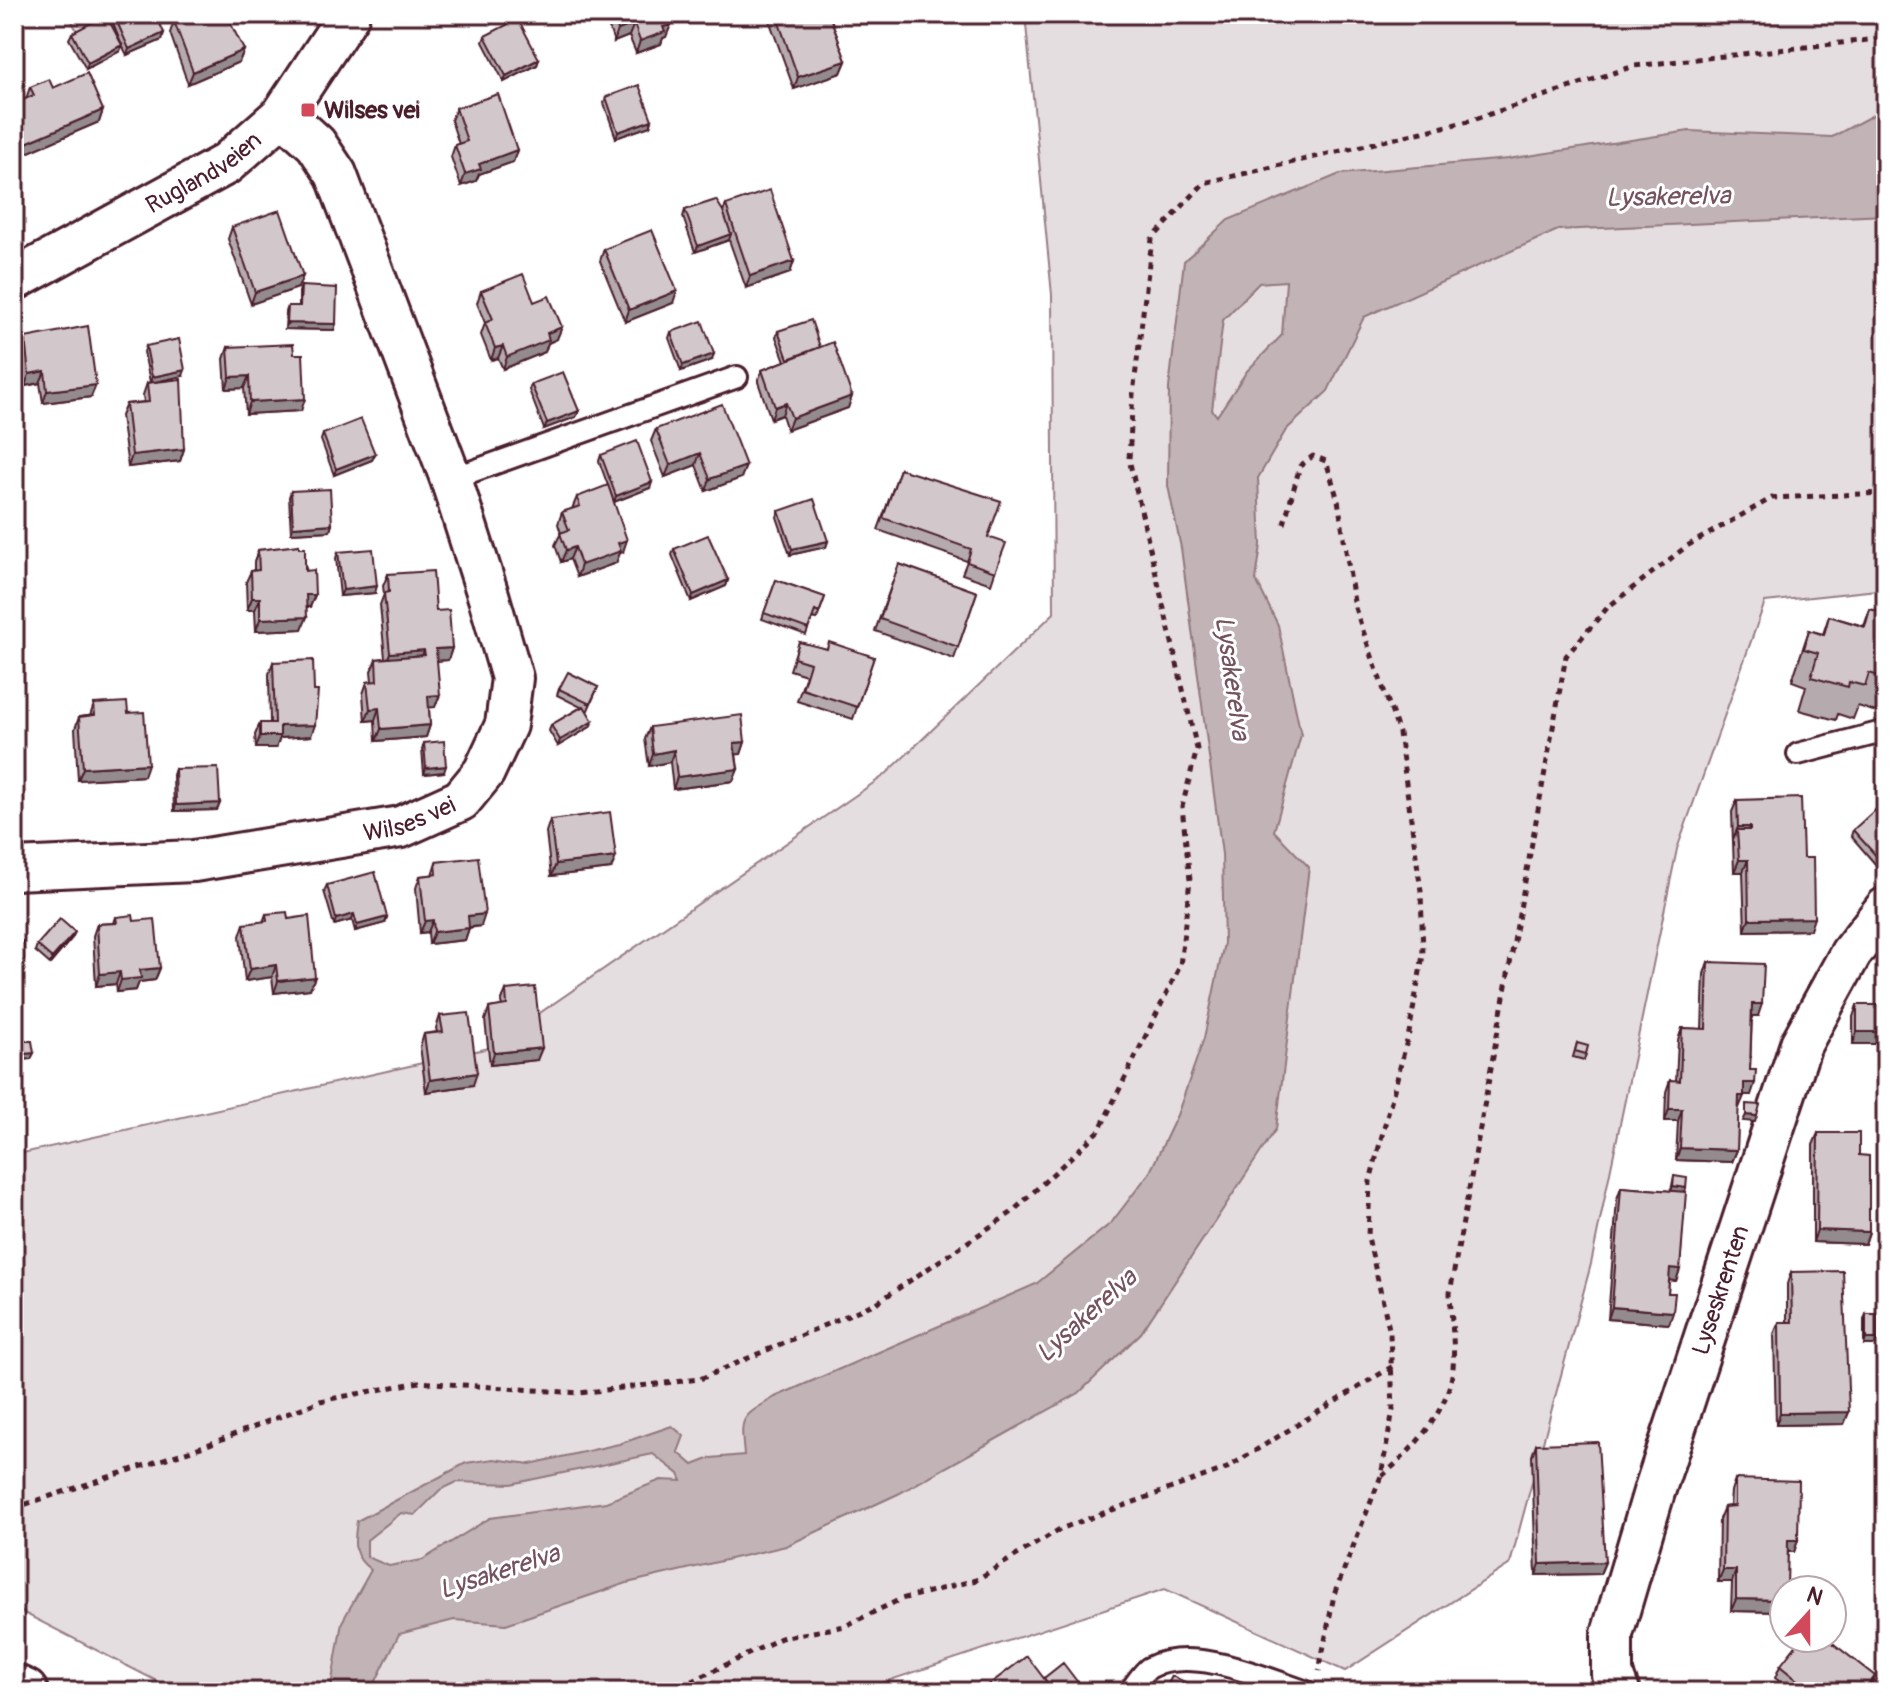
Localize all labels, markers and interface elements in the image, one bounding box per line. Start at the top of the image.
place label: Wilses vei [324,96,420,125]
marker: Wilses vei [299,101,317,119]
street label: Ruglandveien [141,126,268,220]
water label: Lysakerelva [1605,180,1733,214]
water label: Lysakerelva [1207,614,1257,744]
street label: Wilses vei [361,790,460,848]
street label: Lyseskrenten [1686,1222,1756,1359]
water label: Lysakerelva [1030,1261,1145,1369]
water label: Lysakerelva [435,1537,565,1606]
north arrow [1768,1574,1848,1654]
text: N [1803,1581,1827,1612]

